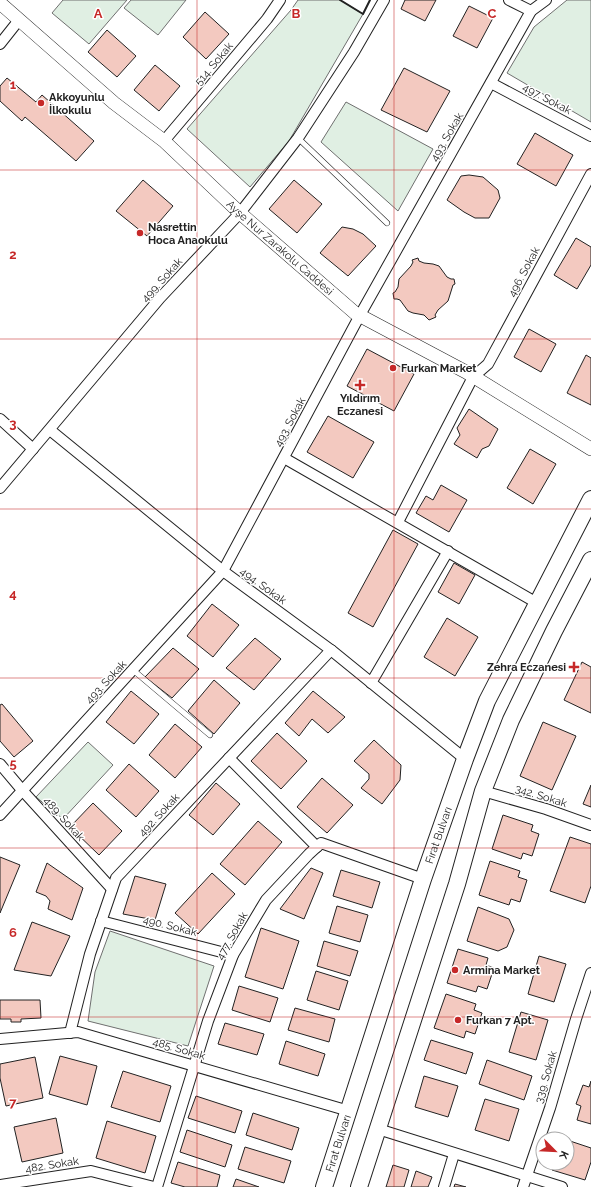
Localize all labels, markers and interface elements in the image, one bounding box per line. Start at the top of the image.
text: A [94,6,103,21]
text: B [292,6,301,21]
text: C [488,6,497,21]
street label: 514. Sokak [192,40,236,88]
text: 1 [10,77,17,92]
street label: 497. Sokak [520,81,574,117]
place label: Akkoyunlu İlkokulu [49,91,105,117]
marker: Akkoyunlu İlkokulu [36,98,46,108]
street label: 493. Sokak [428,110,466,164]
street label: Ayşe Nur Zarakolu Caddesi [224,197,336,298]
place label: Nasrettin Hoca Anaokulu [148,221,228,247]
marker: Nasrettin Hoca Anaokulu [135,228,145,238]
street label: 496. Sokak [505,245,543,299]
text: 2 [9,247,17,262]
street label: 499. Sokak [139,255,185,305]
place label: Furkan Market [401,362,477,375]
marker: Furkan Market [388,363,398,373]
marker: Yıldırım Eczanesi [355,380,365,390]
place label: Yıldırım Eczanesi [337,392,383,418]
street label: 493. Sokak [272,395,309,449]
text: 3 [9,416,17,431]
street label: 494. Sokak [237,565,289,607]
text: 4 [9,586,17,601]
street label: 493. Sokak [83,658,129,706]
place label: Zehra Eczanesi [487,661,566,674]
marker: Zehra Eczanesi [569,662,579,672]
text: 5 [9,756,17,771]
street label: 342. Sokak [514,782,569,810]
street label: 492. Sokak [136,791,182,839]
street label: 489. Sokak [41,794,87,844]
street label: Fırat Bulvarı [422,805,454,865]
street label: 477. Sokak [214,910,251,962]
street label: 490. Sokak [142,913,198,939]
text: 6 [9,925,17,940]
place label: Armina Market [463,964,541,977]
marker: Armina Market [450,965,460,975]
place label: Furkan 7 Apt. [466,1014,534,1027]
marker: Furkan 7 Apt. [453,1015,463,1025]
street label: 485. Sokak [151,1035,207,1063]
street label: 339. Sokak [532,1049,560,1105]
text: 7 [9,1095,17,1110]
street label: Fırat Bulvarı [323,1113,353,1174]
north arrow [535,1131,575,1171]
text: K [556,1149,571,1161]
street label: 482. Sokak [24,1154,80,1176]

